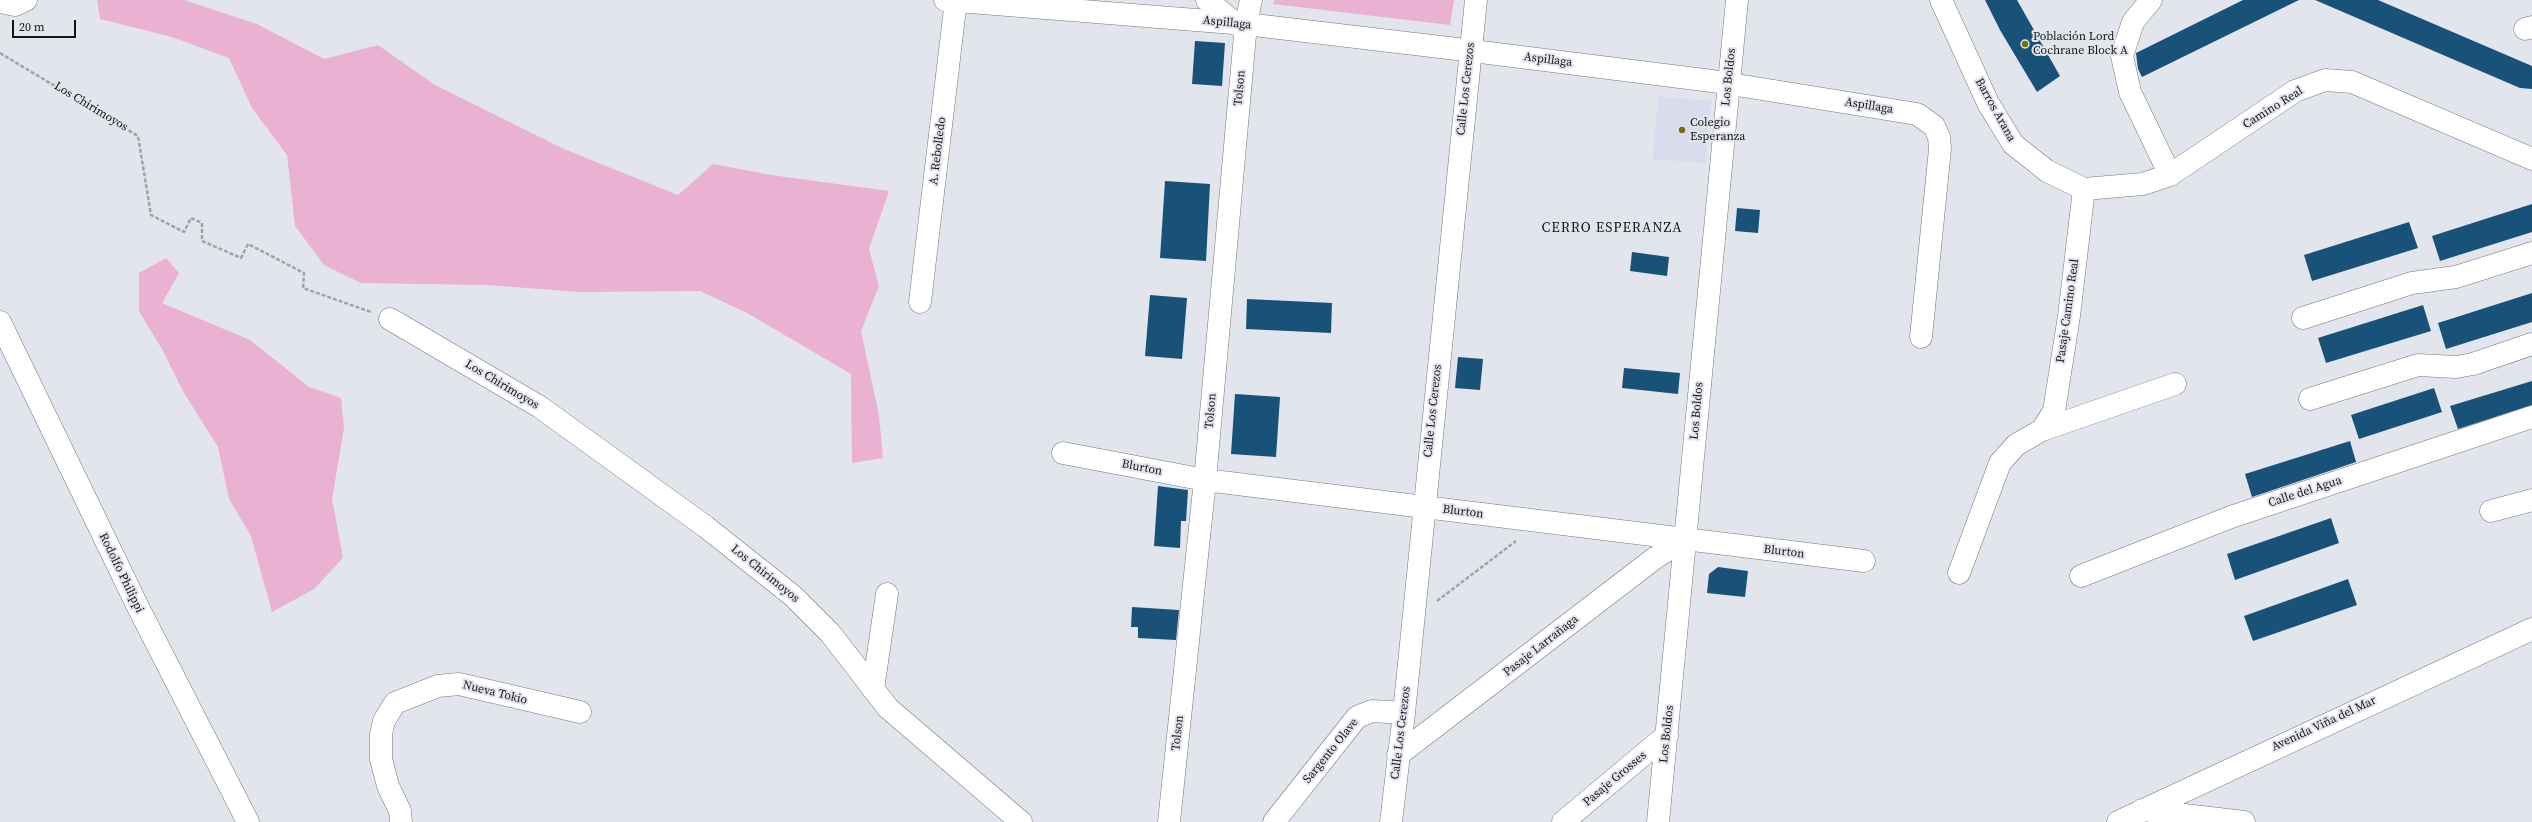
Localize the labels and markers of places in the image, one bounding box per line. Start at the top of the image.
place label: Población Lord Cochrane Block A [2033,30,2128,58]
marker: Población Lord Cochrane Block A [2020,39,2030,49]
place label: Colegio Esperanza [1690,116,1745,144]
marker: Colegio Esperanza [1677,125,1687,135]

